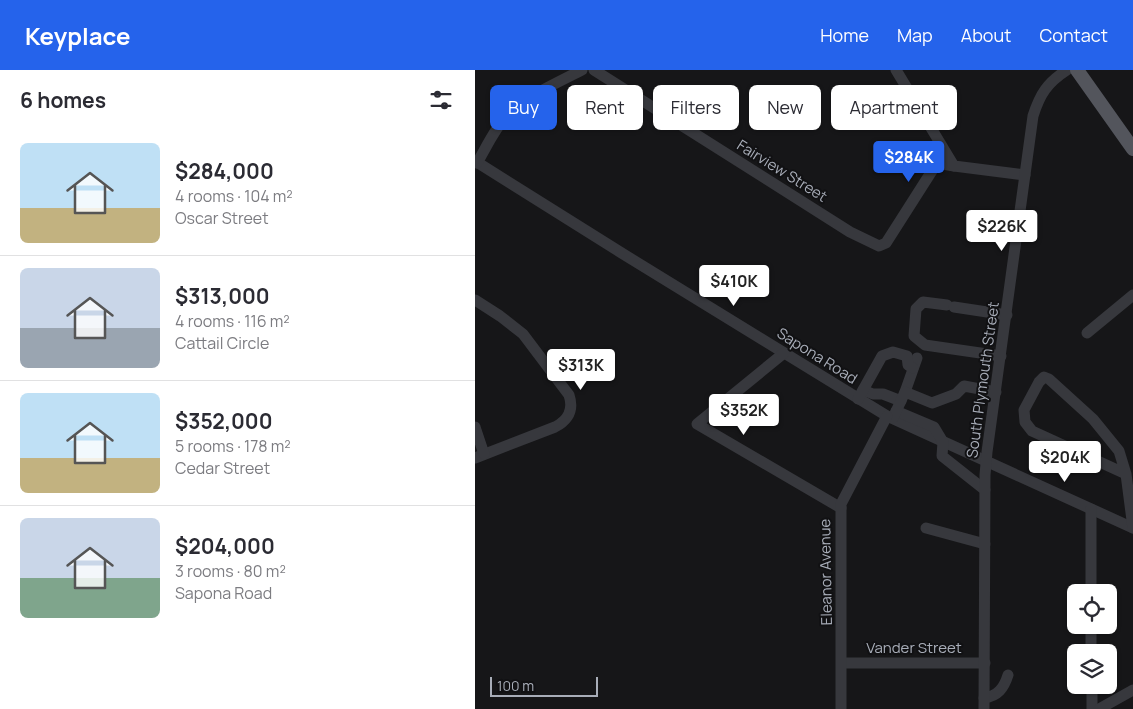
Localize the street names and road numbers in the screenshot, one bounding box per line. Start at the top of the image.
street label: Fairview Street [733,134,831,207]
street label: South Plymouth Street [961,300,1004,460]
street label: Sapona Road [773,323,861,389]
street label: Eleanor Avenue [814,518,837,625]
street label: Vander Street [866,637,962,658]

